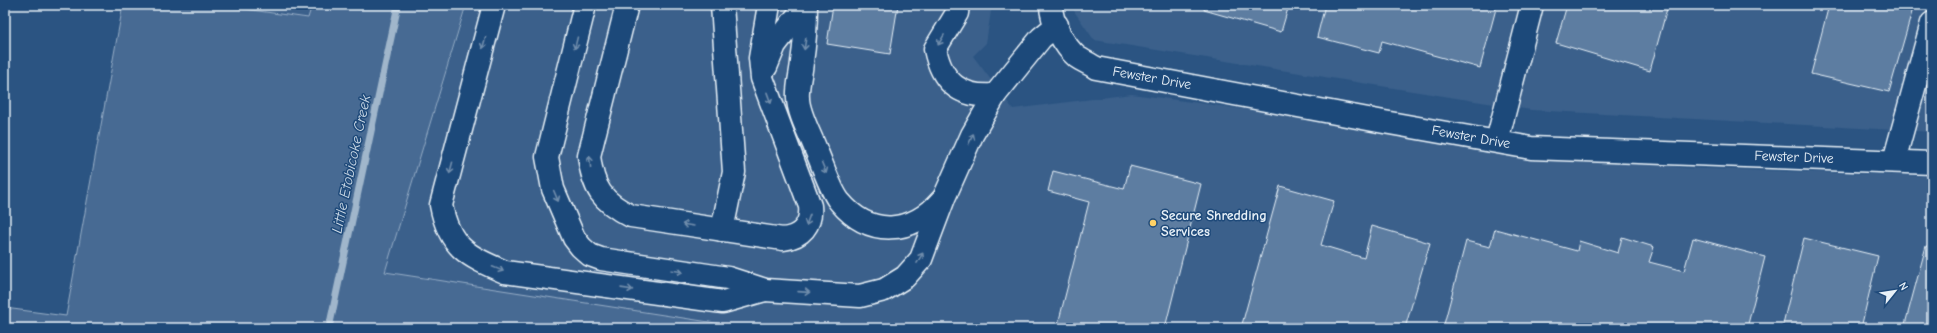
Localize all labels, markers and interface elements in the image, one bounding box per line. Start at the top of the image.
one-way arrow [937,34,945,45]
one-way arrow [480,36,487,49]
one-way arrow [571,36,579,49]
one-way arrow [801,37,809,50]
street label: Fewster Drive [1111,63,1193,93]
water label: Little Etobicoke Creek [328,92,375,235]
one-way arrow [766,92,773,105]
street label: Fewster Drive [1430,122,1512,152]
one-way arrow [968,133,975,145]
street label: Fewster Drive [1754,147,1834,167]
one-way arrow [586,156,593,169]
one-way arrow [447,162,454,175]
one-way arrow [821,162,829,174]
one-way arrow [553,189,561,201]
place label: Secure Shredding Services [1161,207,1267,240]
one-way arrow [804,214,811,227]
marker: Secure Shredding Services [1148,218,1158,228]
one-way arrow [682,221,695,229]
one-way arrow [916,252,924,264]
one-way arrow [492,266,504,274]
one-way arrow [670,267,683,275]
north arrow [1875,271,1915,311]
text: N [1896,280,1911,293]
one-way arrow [620,285,633,293]
one-way arrow [797,289,810,296]

